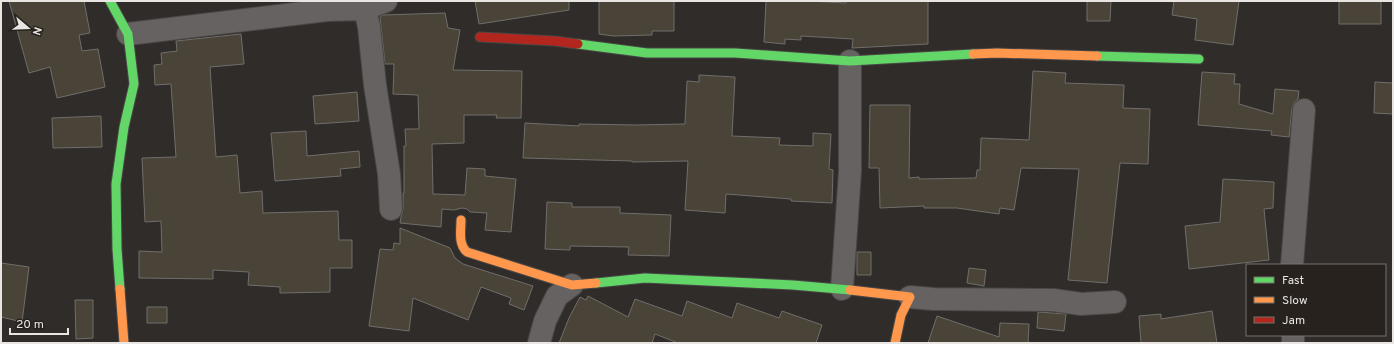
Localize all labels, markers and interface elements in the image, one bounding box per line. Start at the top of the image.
north arrow [8,8,48,48]
text: N [29,25,44,37]
legend [1246,264,1386,336]
text: Fast [1282,273,1304,289]
text: Slow [1282,293,1308,309]
scale bar [10,310,68,336]
text: Jam [1282,313,1305,329]
text: 20 m [16,317,44,333]

